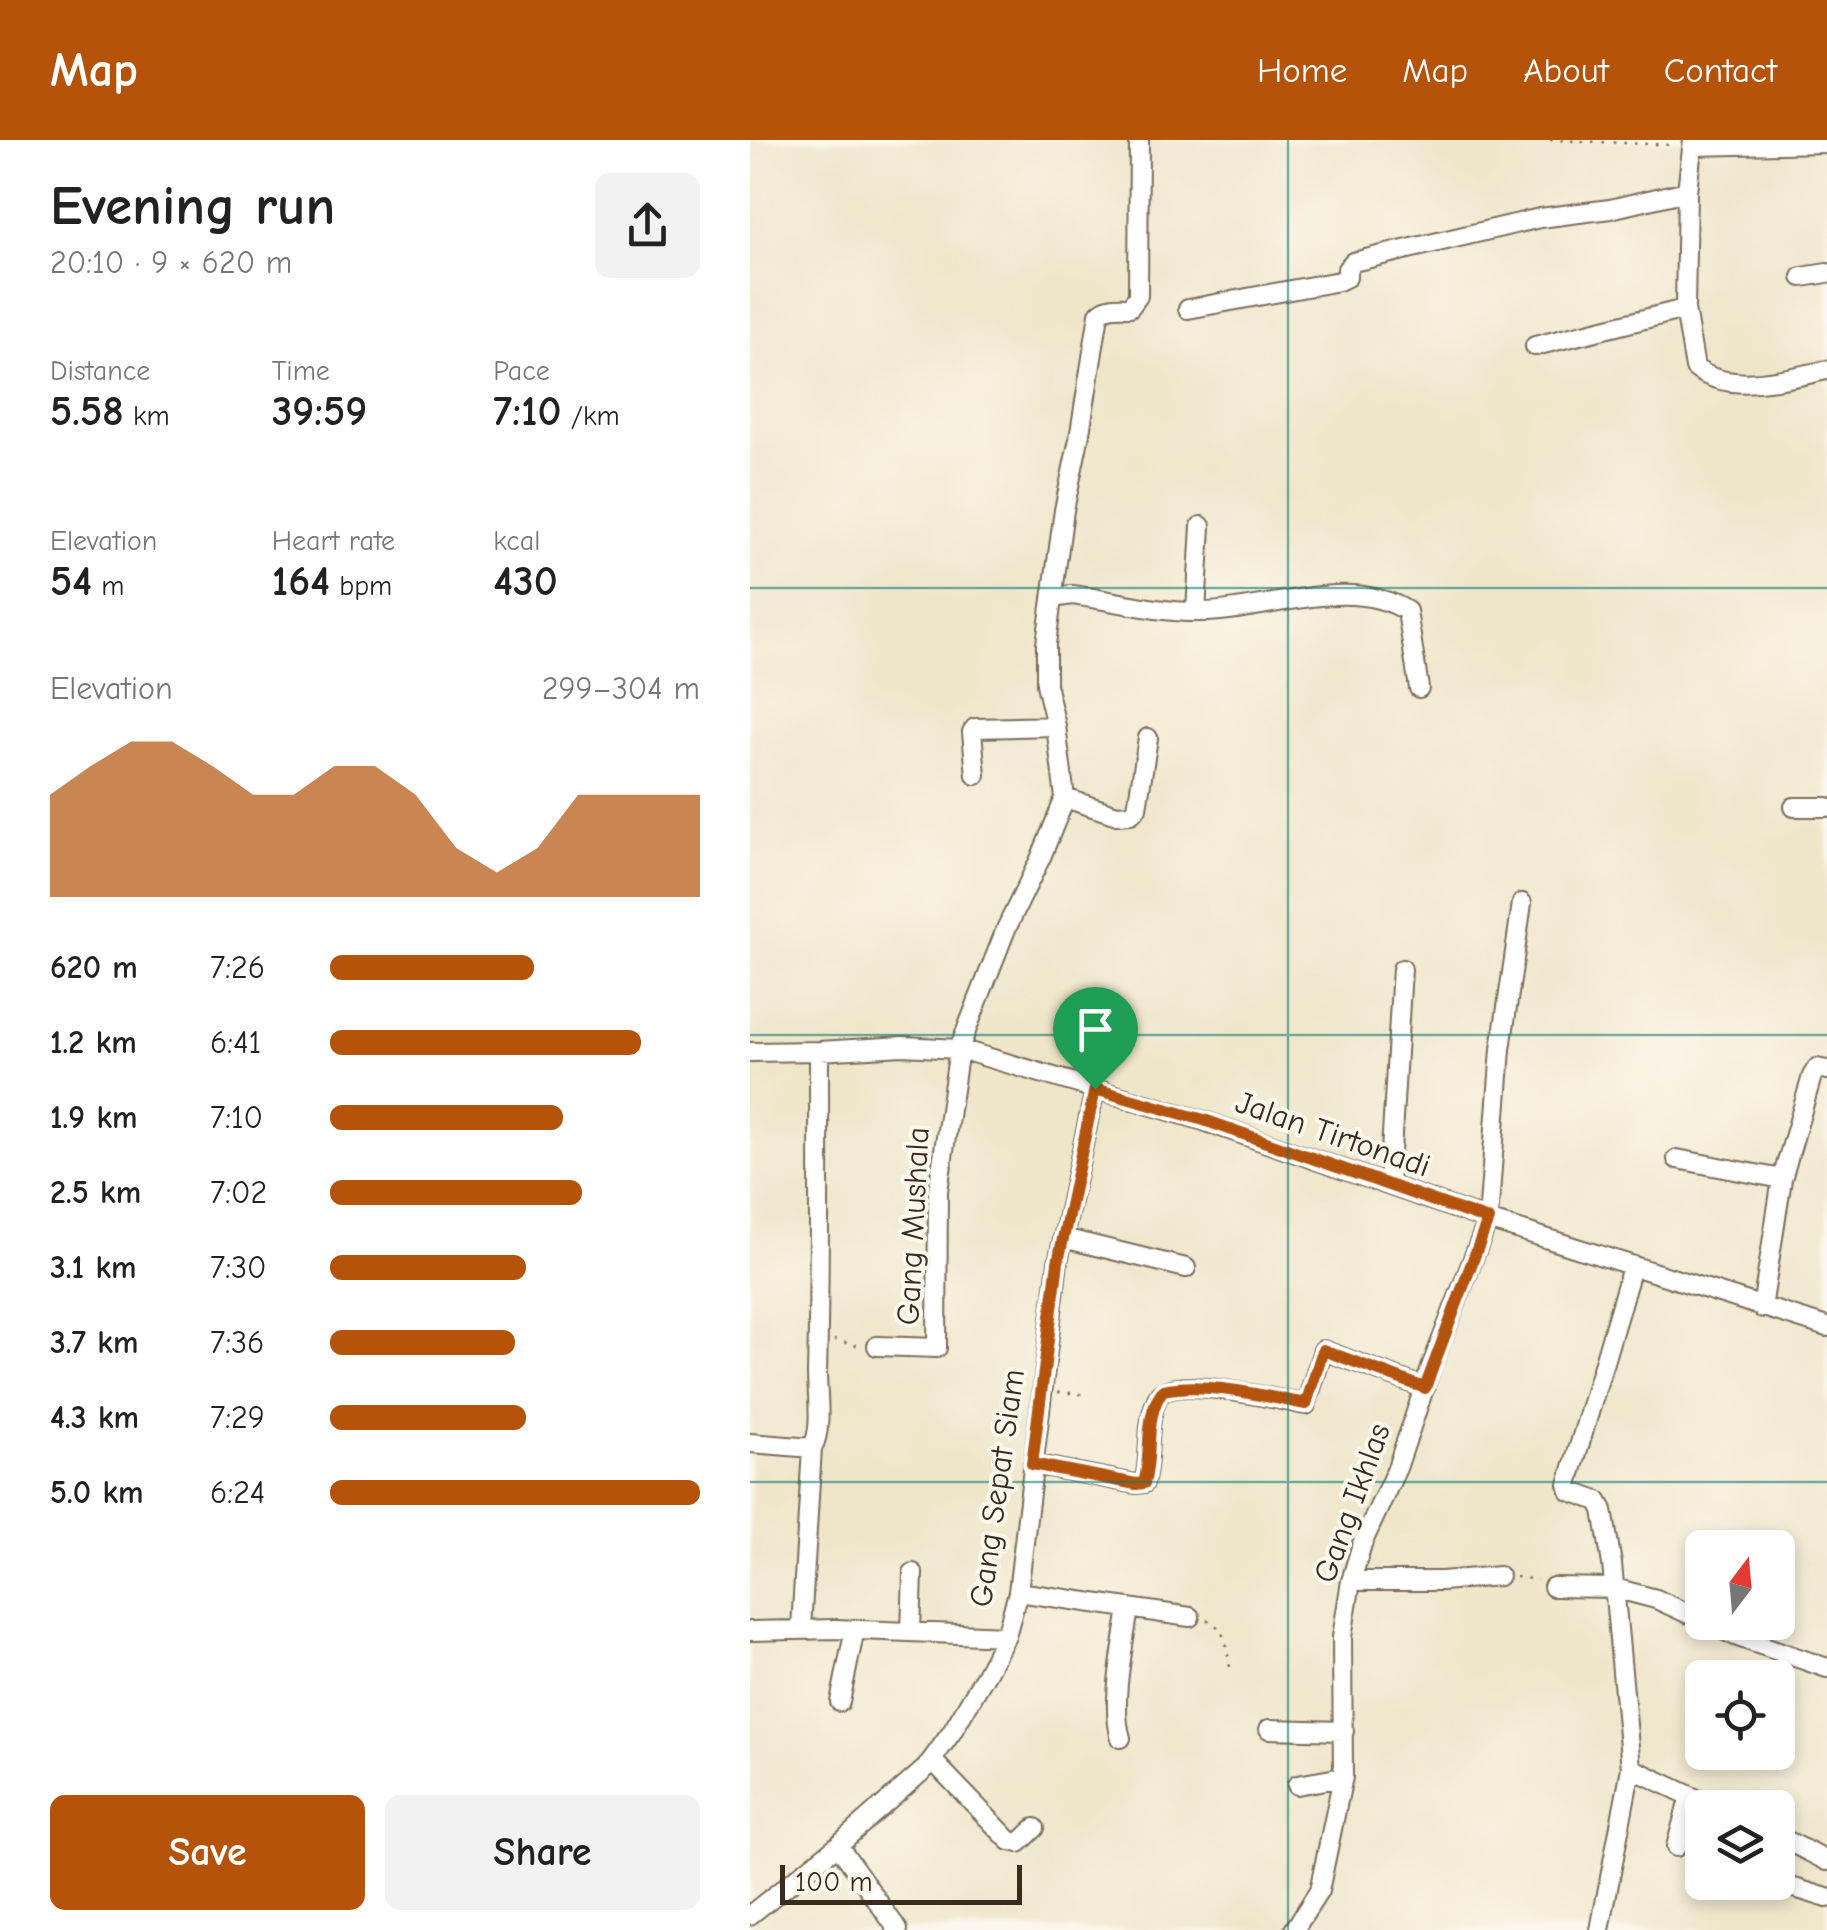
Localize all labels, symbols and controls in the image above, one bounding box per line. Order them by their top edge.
text: Map [50,43,138,98]
text: Home [1257,50,1347,91]
text: Map [1402,50,1468,91]
text: About [1523,50,1609,91]
text: Contact [1664,50,1777,91]
button: share [595,173,700,278]
text: Evening run [50,174,335,238]
text: 20:10 · 9 × 620 m [50,244,292,281]
text: Distance [50,355,150,387]
text: Time [272,355,330,387]
text: Pace [493,355,550,387]
text: 5.58 [50,387,124,436]
text: 39:59 [272,387,367,436]
text: 7:10 [493,387,561,436]
text: km [124,400,170,432]
text: /km [561,400,620,432]
text: Elevation [50,525,157,557]
text: Heart rate [272,525,395,557]
text: kcal [493,525,540,557]
text: 54 [50,557,92,606]
text: 164 [272,557,330,606]
text: 430 [493,557,558,606]
text: m [92,570,125,602]
text: bpm [330,570,392,602]
text: Elevation [50,670,173,707]
text: 299–304 m [542,670,700,707]
text: 620 m [50,949,138,986]
text: 7:26 [210,949,265,986]
pin [1053,987,1138,1090]
icon: arrive [1068,1002,1123,1057]
text: 1.2 km [50,1024,137,1061]
text: 6:41 [210,1024,261,1061]
street label: Jalan Tirtonadi [1231,1083,1435,1185]
text: 1.9 km [50,1099,138,1136]
text: 7:10 [210,1099,263,1136]
street label: Gang Mushala [889,1126,937,1326]
text: 2.5 km [50,1174,141,1211]
text: 7:02 [210,1174,267,1211]
text: 3.1 km [50,1249,137,1286]
text: 7:30 [210,1249,267,1286]
text: 3.7 km [50,1324,138,1361]
text: 7:36 [210,1324,264,1361]
street label: Gang Sepat Siam [962,1367,1032,1609]
text: 4.3 km [50,1399,139,1436]
text: 7:29 [210,1399,265,1436]
street label: Gang Ikhlas [1306,1418,1398,1588]
text: 5.0 km [50,1474,144,1511]
text: 6:24 [210,1474,265,1511]
north arrow [1685,1530,1795,1640]
map controls [1685,1530,1795,1900]
button: locate [1685,1660,1795,1770]
button: layers [1685,1790,1795,1900]
button: Save [50,1795,365,1910]
button: Share [385,1795,700,1910]
scale bar [780,1860,1022,1904]
text: 100 m [795,1866,873,1898]

